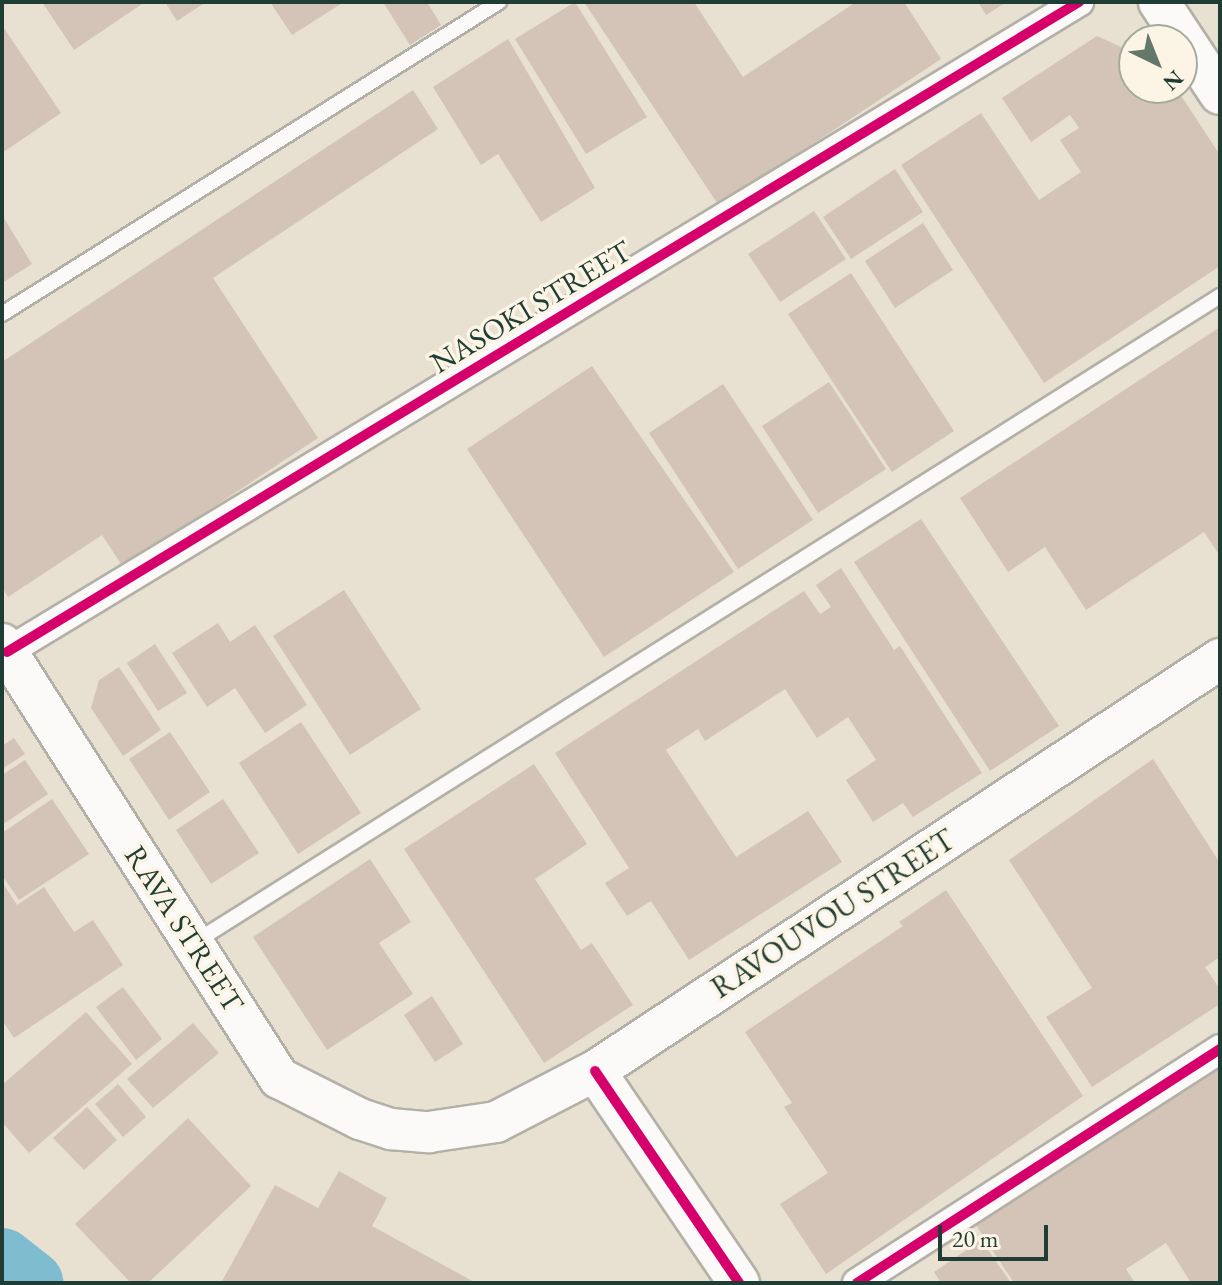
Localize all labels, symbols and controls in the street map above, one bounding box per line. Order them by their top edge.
north arrow [1118,24,1198,104]
text: N [1157,64,1190,97]
street label: NASOKI STREET [424,233,638,381]
street label: RAVOUVOU STREET [705,822,961,1006]
street label: RAVA STREET [117,839,251,1019]
scale bar [942,1209,1052,1259]
text: 20 m [952,1223,999,1254]

